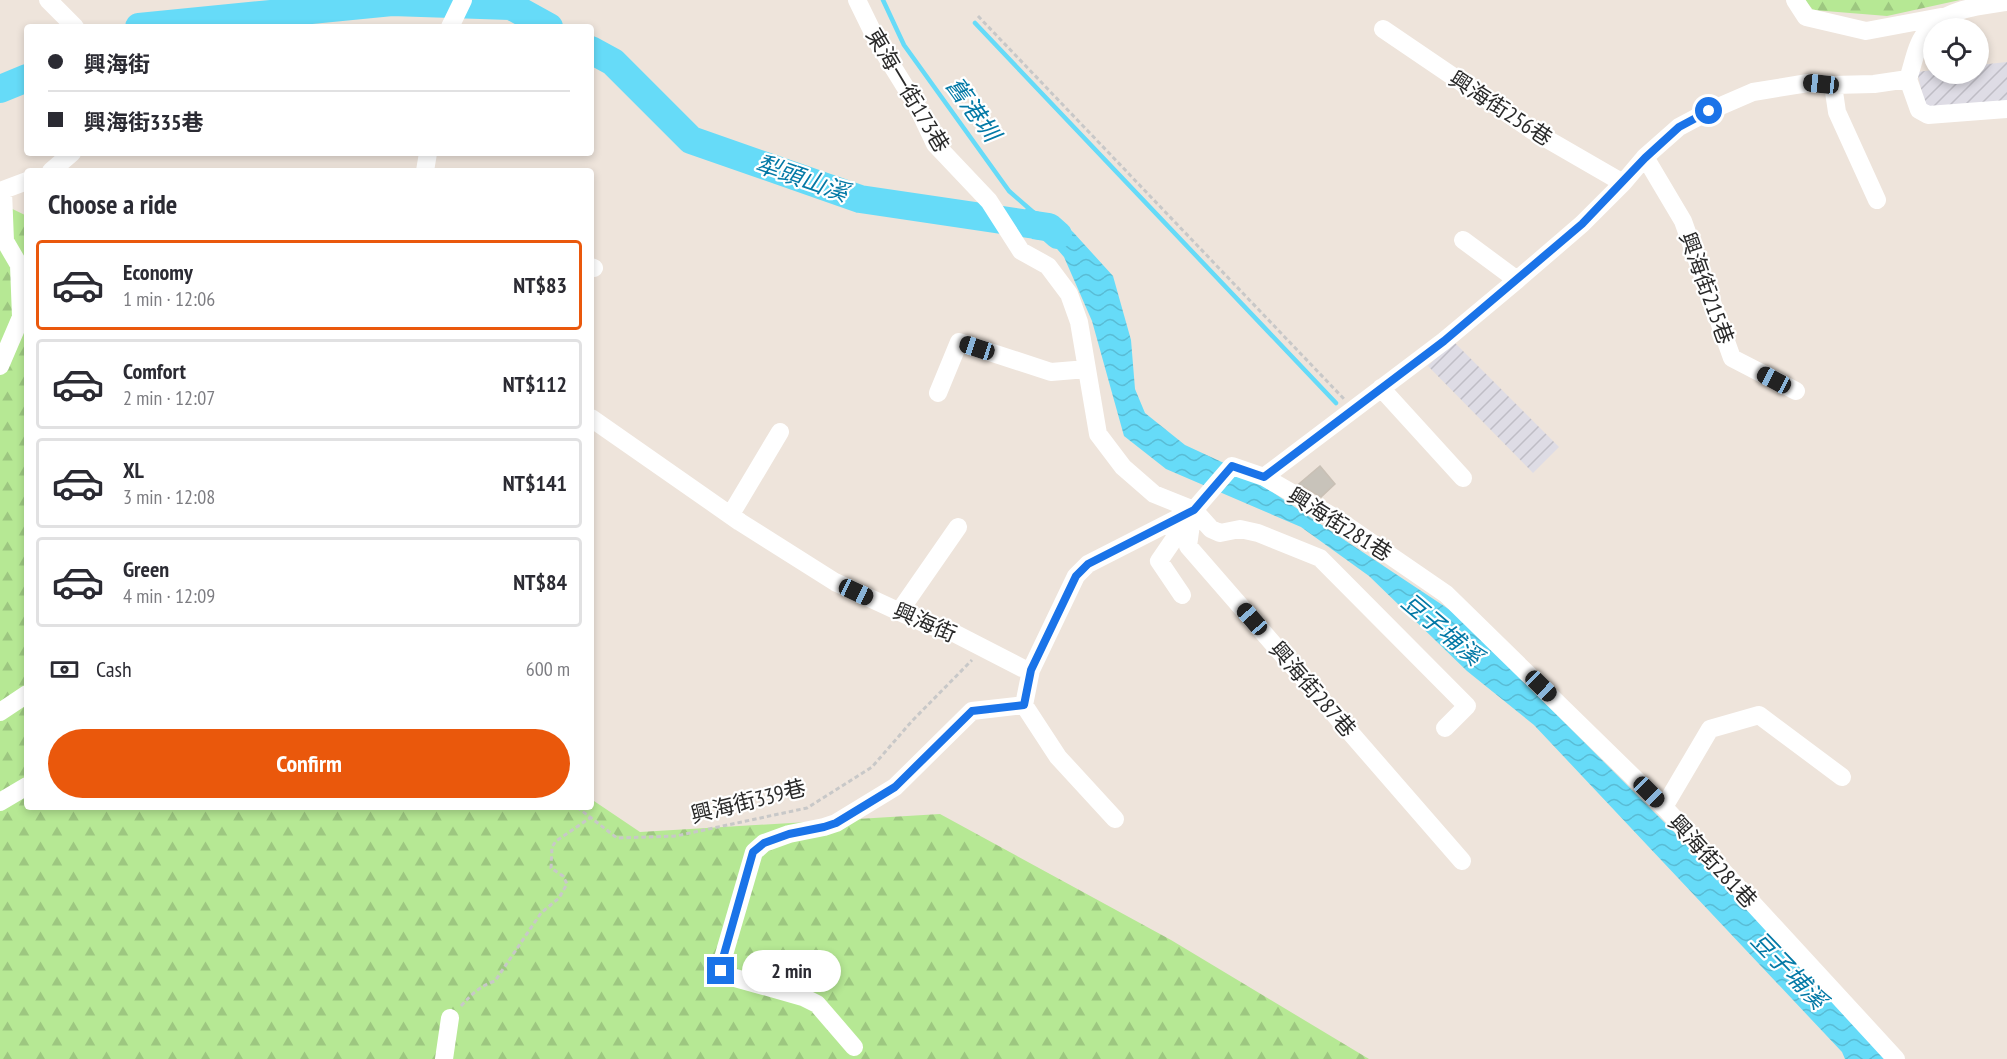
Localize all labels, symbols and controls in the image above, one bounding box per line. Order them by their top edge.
map controls [1923,18,1989,84]
button: locate [1923,18,1989,84]
street label: 東海一街173巷 [860,23,956,157]
text: 興海街 [84,50,150,78]
street label: 興海街256巷 [1444,64,1558,152]
water label: 舊港圳 [939,71,1008,150]
car [1802,73,1840,95]
route start [1695,97,1722,124]
text: 興海街335巷 [84,108,204,136]
water label: 犁頭山溪 [752,148,855,209]
text: Choose a ride [48,187,177,221]
street label: 興海街215巷 [1674,228,1740,348]
icon: car [51,258,105,312]
text: Economy [123,258,193,286]
text: NT$83 [513,271,567,299]
text: 1 min · 12:06 [123,286,215,312]
car [957,334,997,362]
icon: car [51,357,105,411]
text: Comfort [123,357,186,385]
car [1754,364,1794,396]
text: NT$112 [503,370,567,398]
text: 2 min · 12:07 [123,385,215,411]
icon: car [51,456,105,510]
text: XL [123,456,144,484]
text: NT$141 [503,469,567,497]
street label: 興海街281巷 [1283,481,1397,567]
text: 3 min · 12:08 [123,484,215,510]
icon: car [51,555,105,609]
text: Green [123,555,169,583]
text: NT$84 [513,568,567,596]
car [836,576,876,608]
text: 4 min · 12:09 [123,583,215,609]
water label: 豆子埔溪 [1395,586,1491,674]
street label: 興海街 [889,596,961,648]
car [1233,600,1271,638]
street label: 興海街287巷 [1264,635,1362,743]
icon: cash [48,653,81,686]
text: Cash [96,655,132,683]
text: 600 m [526,656,570,682]
car [1522,667,1560,705]
button: Confirm [48,729,570,798]
street label: 興海街339巷 [688,773,808,829]
car [1630,773,1668,811]
street label: 興海街281巷 [1663,808,1763,914]
water label: 豆子埔溪 [1745,925,1836,1017]
callout: 2 min [742,950,841,992]
route end [707,957,734,984]
text: 2 min [771,958,812,984]

